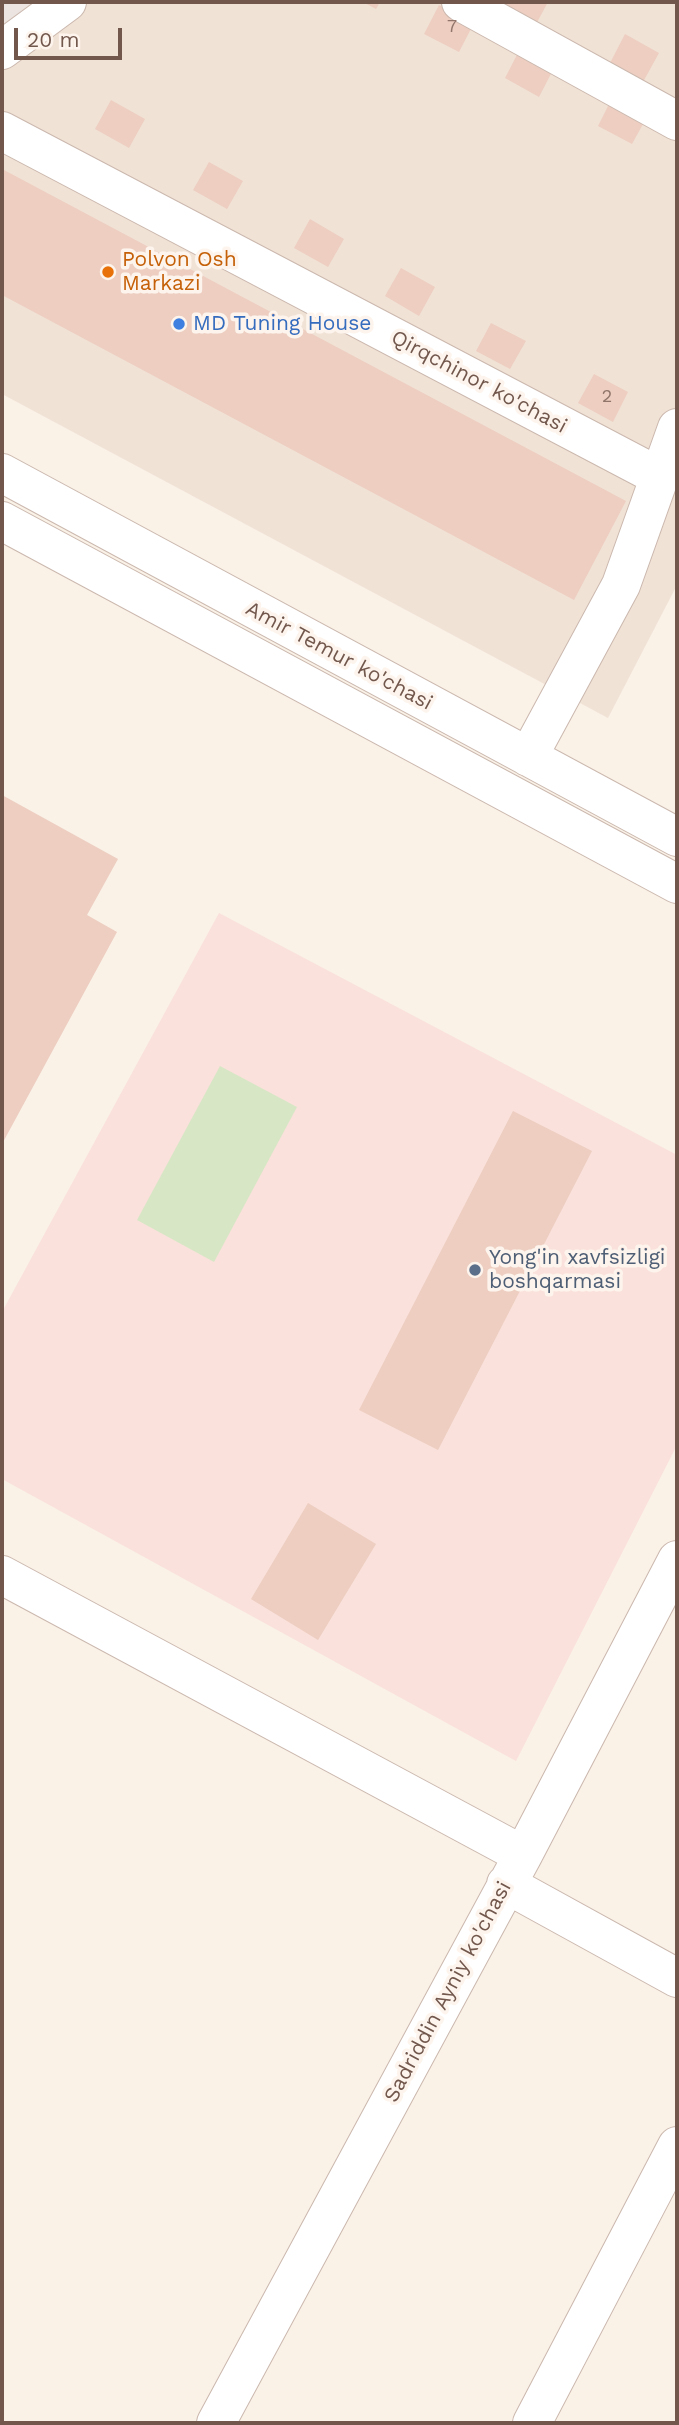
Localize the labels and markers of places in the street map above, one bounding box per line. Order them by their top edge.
place label: Polvon Osh Markazi [122,247,237,297]
marker: Polvon Osh Markazi [100,264,116,280]
place label: MD Tuning House [193,311,371,337]
marker: MD Tuning House [171,316,187,332]
place label: Yong'in xavfsizligi boshqarmasi [489,1245,665,1295]
marker: Yong'in xavfsizligi boshqarmasi [467,1262,483,1278]

